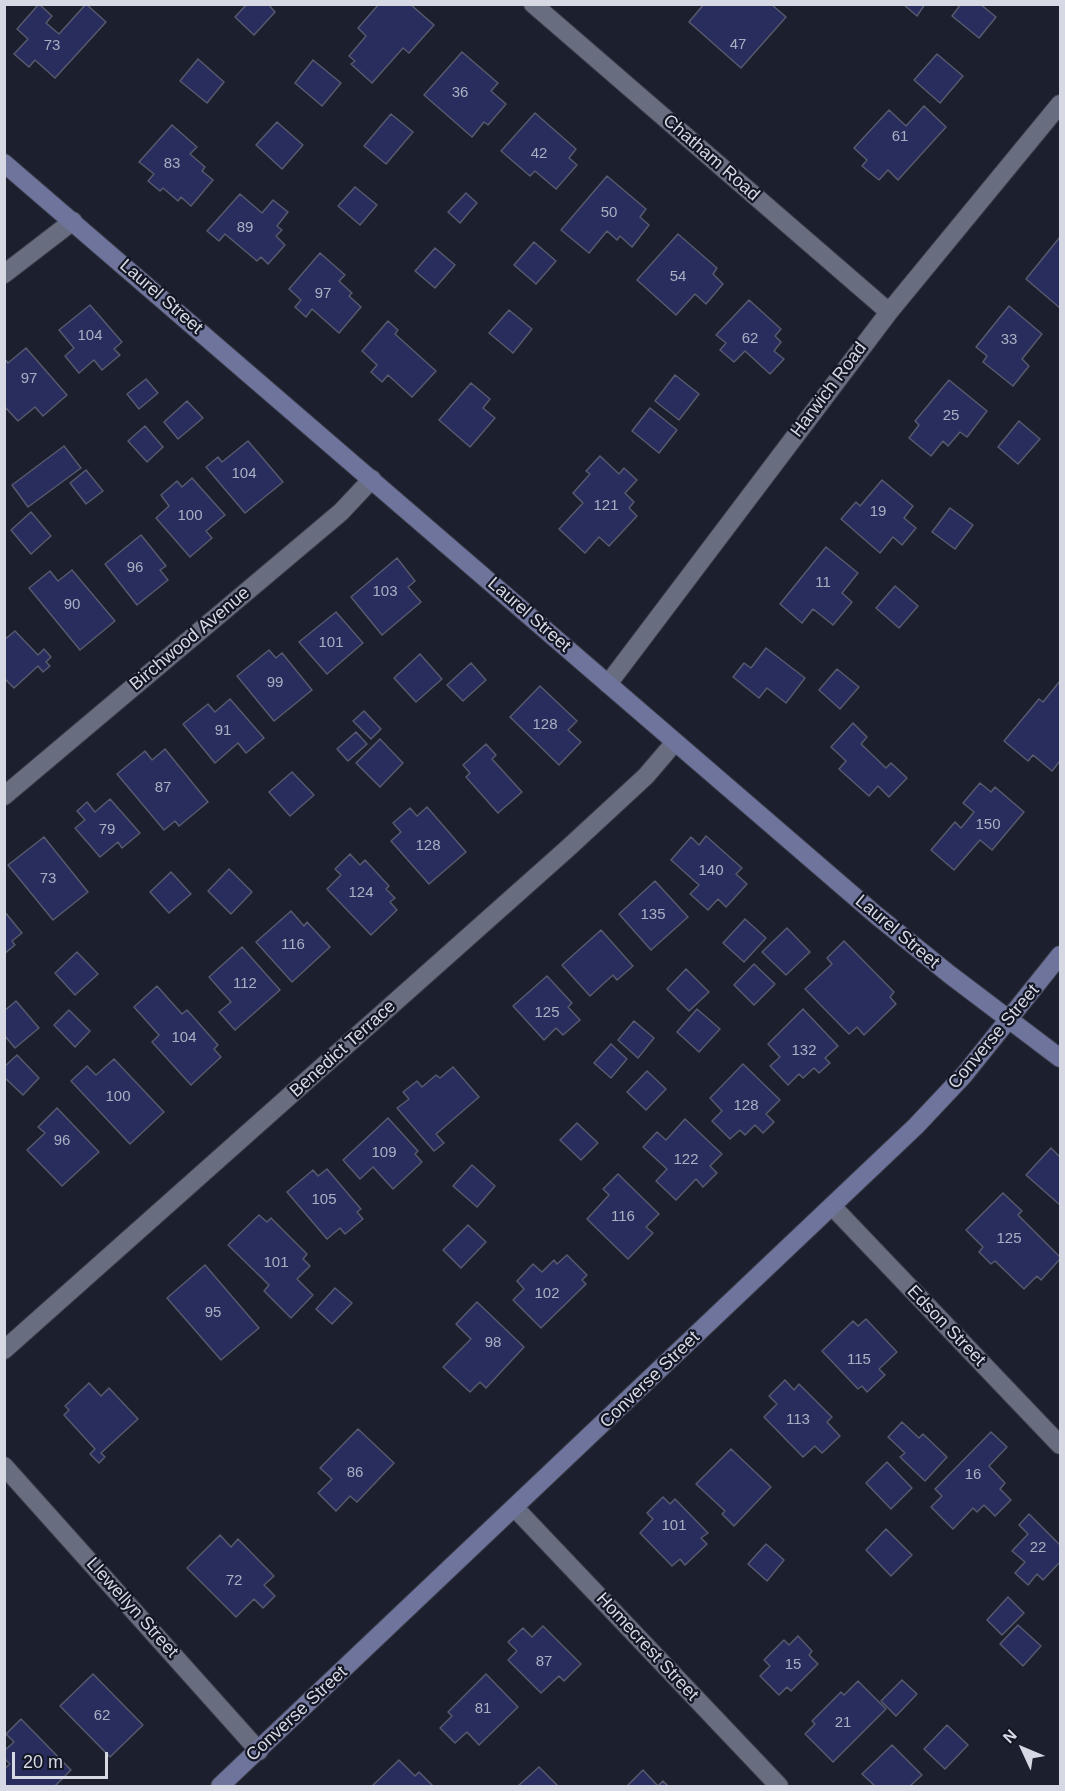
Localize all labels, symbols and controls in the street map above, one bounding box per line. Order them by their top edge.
house number: 47 [730,36,746,54]
house number: 73 [44,37,60,55]
house number: 36 [452,84,468,102]
street label: Chatham Road [658,110,764,206]
house number: 61 [892,128,908,146]
house number: 42 [531,145,547,163]
house number: 83 [164,155,180,173]
house number: 50 [601,204,617,222]
house number: 89 [237,219,253,237]
street label: Laurel Street [115,255,207,339]
house number: 54 [670,268,686,286]
house number: 97 [315,285,331,303]
house number: 104 [77,327,103,345]
house number: 62 [742,330,758,348]
house number: 33 [1001,331,1017,349]
street label: Harwich Road [786,338,872,442]
house number: 97 [21,370,37,388]
house number: 25 [943,407,959,425]
house number: 104 [231,465,257,483]
house number: 121 [593,497,619,515]
house number: 19 [870,503,886,521]
house number: 100 [177,507,203,525]
house number: 96 [127,559,143,577]
street label: Laurel Street [483,573,575,657]
house number: 11 [815,574,831,592]
street label: Birchwood Avenue [126,583,254,695]
house number: 103 [372,583,398,601]
house number: 90 [64,596,80,614]
house number: 101 [318,634,344,652]
house number: 99 [267,674,283,692]
house number: 128 [532,716,558,734]
house number: 91 [215,722,231,740]
house number: 87 [155,779,171,797]
house number: 150 [975,816,1001,834]
house number: 79 [99,821,115,839]
house number: 128 [415,837,441,855]
house number: 140 [698,862,724,880]
house number: 73 [40,870,56,888]
house number: 124 [348,884,374,902]
street label: Laurel Street [851,891,943,973]
house number: 135 [640,906,666,924]
house number: 116 [281,936,305,954]
house number: 112 [233,975,257,993]
street label: Converse Street [944,980,1044,1094]
street label: Benedict Terrace [286,996,400,1102]
house number: 125 [534,1004,560,1022]
house number: 104 [171,1029,197,1047]
house number: 132 [791,1042,817,1060]
house number: 100 [105,1088,131,1106]
house number: 128 [733,1097,759,1115]
house number: 96 [54,1132,70,1150]
house number: 109 [371,1144,397,1162]
house number: 122 [673,1151,699,1169]
house number: 105 [311,1191,337,1209]
house number: 116 [611,1208,635,1226]
house number: 125 [996,1230,1022,1248]
house number: 101 [263,1254,289,1272]
street label: Edson Street [902,1281,990,1371]
house number: 102 [534,1285,560,1303]
house number: 95 [205,1304,221,1322]
street label: Converse Street [596,1327,704,1433]
house number: 98 [485,1334,501,1352]
house number: 115 [847,1351,871,1369]
house number: 113 [786,1411,810,1429]
house number: 86 [347,1464,363,1482]
house number: 16 [965,1466,981,1484]
house number: 101 [661,1517,687,1535]
house number: 22 [1030,1539,1046,1557]
street label: Llewellyn Street [81,1554,183,1662]
house number: 72 [226,1572,242,1590]
street label: Homecrest Street [591,1588,703,1706]
house number: 87 [536,1653,552,1671]
house number: 15 [785,1656,801,1674]
street label: Converse Street [242,1662,352,1766]
house number: 81 [475,1700,491,1718]
house number: 62 [94,1707,110,1725]
house number: 21 [835,1714,851,1732]
north arrow [993,1719,1053,1779]
text: N [1000,1726,1020,1746]
scale bar [15,1740,111,1778]
text: 20 m [23,1752,63,1772]

